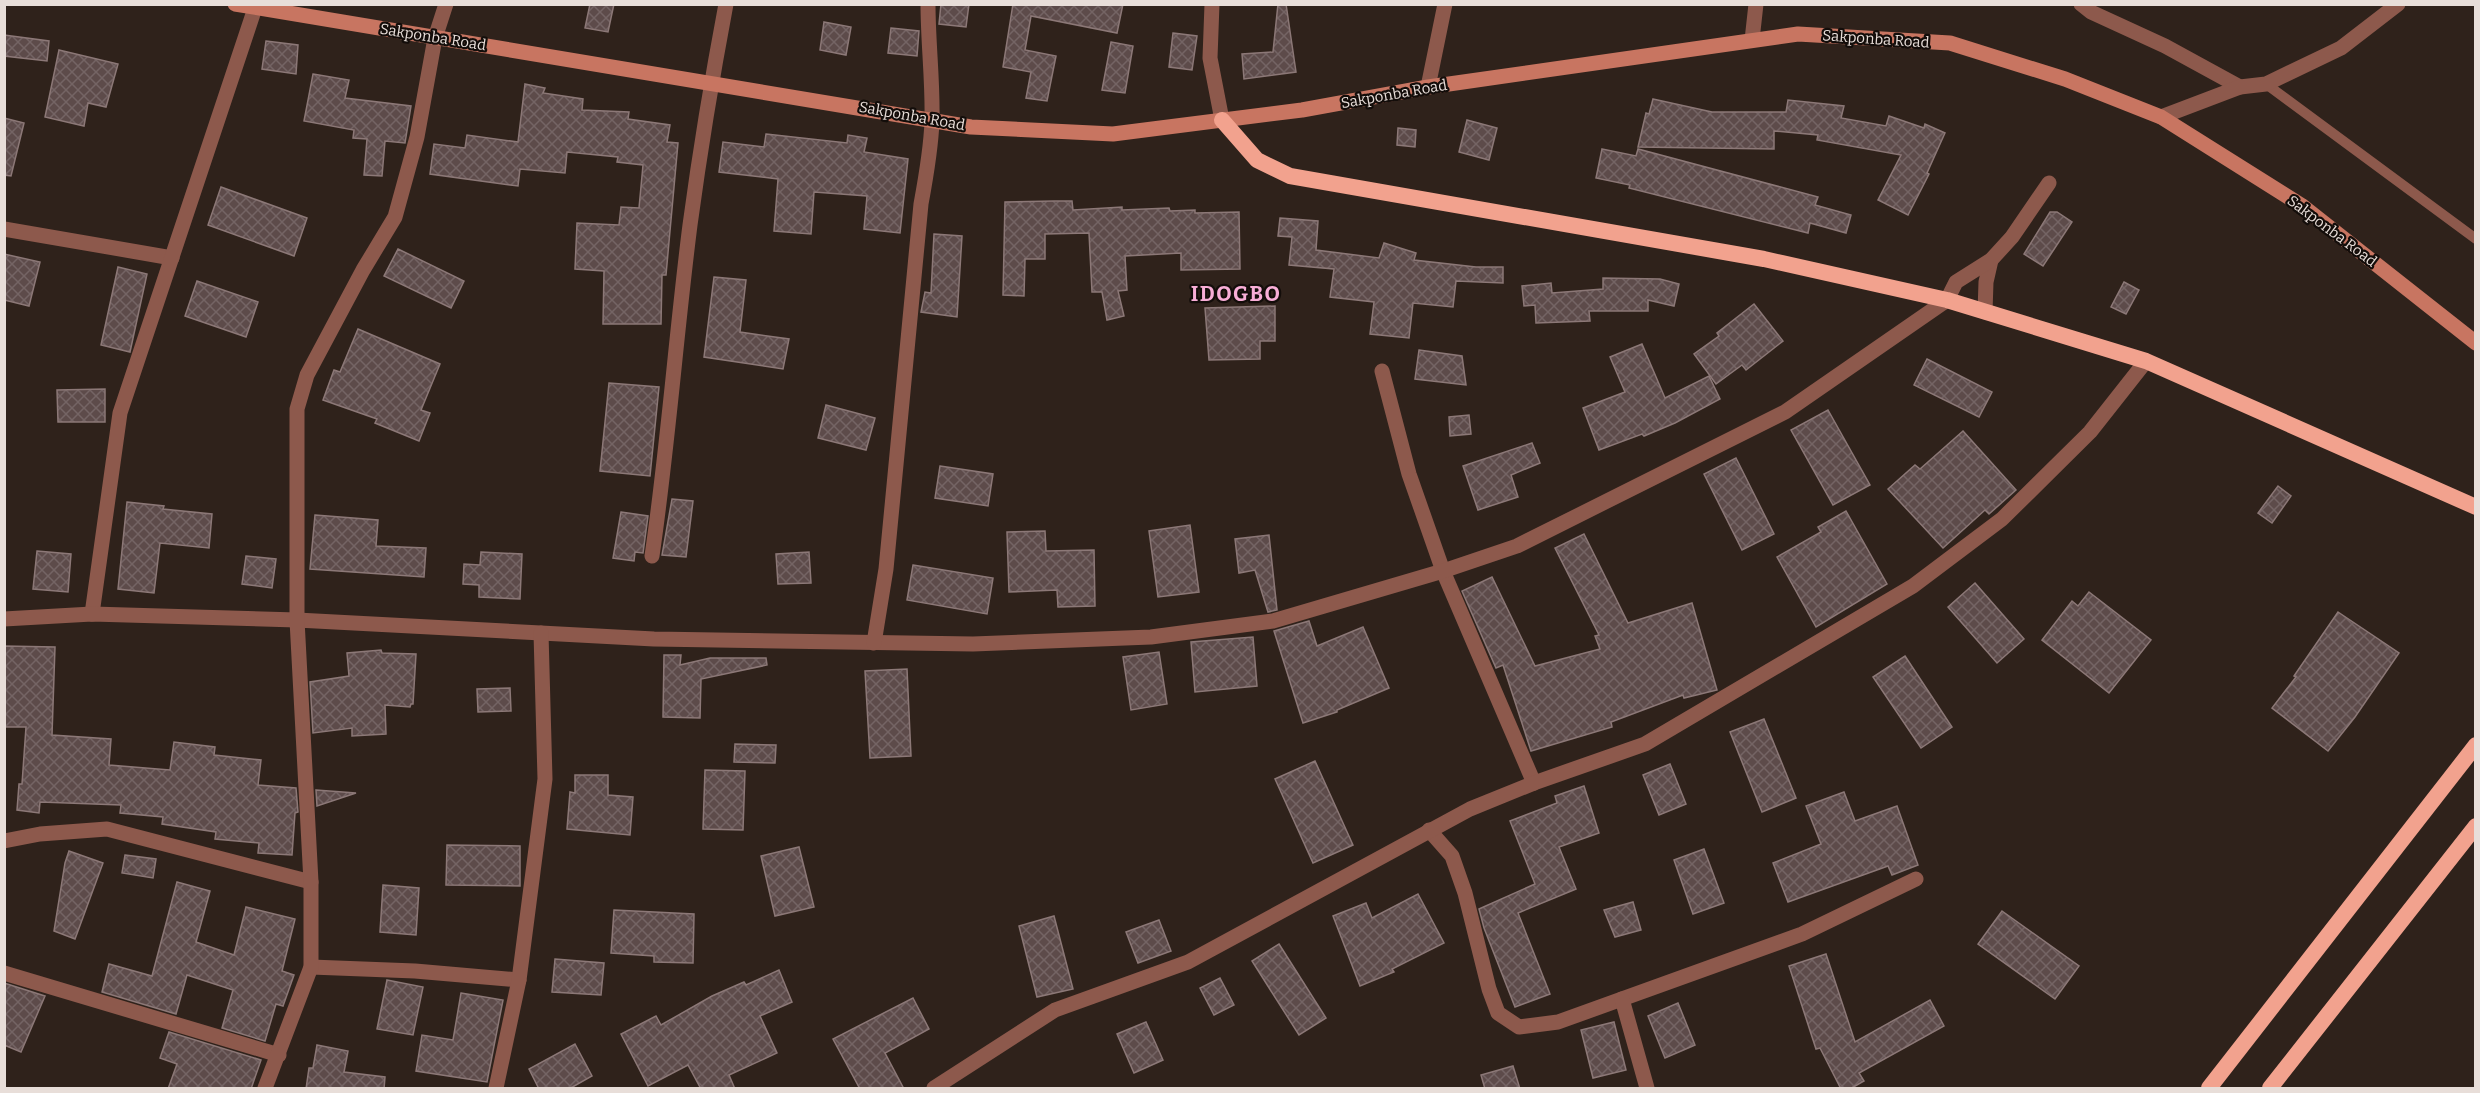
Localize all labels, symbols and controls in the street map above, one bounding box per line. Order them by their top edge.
street label: Sakponba Road [379,20,488,54]
street label: Sakponba Road [1822,26,1930,52]
street label: Sakponba Road [1340,76,1449,112]
street label: Sakponba Road [858,98,967,134]
street label: Sakponba Road [2284,192,2380,271]
district label: IDOGBO [1191,281,1281,307]

